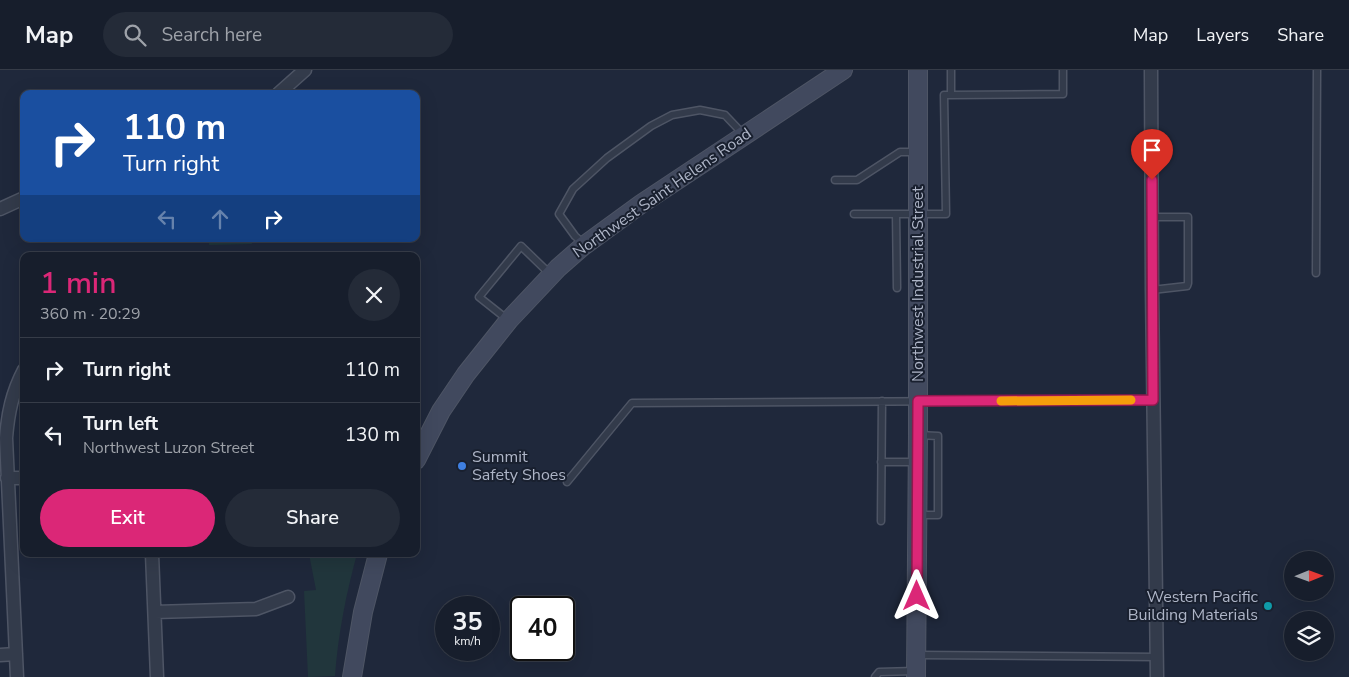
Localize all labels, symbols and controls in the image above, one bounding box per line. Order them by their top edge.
search box [103,12,453,57]
text: Map [25,19,73,51]
icon: search [121,21,149,49]
text: Search here [161,22,262,48]
text: Map [1133,23,1168,47]
text: Layers [1196,23,1249,47]
text: Share [1277,23,1324,47]
text: 110 m [123,104,226,151]
icon: right [40,110,105,175]
street label: Northwest Saint Helens Road [568,123,756,263]
pin [1131,129,1173,180]
icon: arrive [1138,136,1166,164]
text: Turn right [123,149,219,179]
street label: Northwest Industrial Street [907,186,929,382]
icon: left [153,205,181,233]
icon: ahead [206,205,234,233]
icon: right [259,205,287,233]
text: 1 min [40,263,116,304]
button: close [348,269,400,321]
text: 360 m · 20:29 [40,303,141,325]
icon: right [40,356,68,384]
text: Turn right [83,357,170,383]
text: 110 m [345,357,400,383]
text: Turn left [83,411,158,437]
icon: left [40,421,68,449]
text: 130 m [345,422,400,448]
text: Northwest Luzon Street [83,437,254,459]
place label: Summit Safety Shoes [472,446,566,486]
marker: Summit Safety Shoes [456,460,468,472]
button: Exit [40,489,215,547]
button: Share [225,489,400,547]
north arrow [1284,551,1334,601]
map controls [1284,551,1334,661]
position arrow [890,569,942,621]
place label: Western Pacific Building Materials [1128,586,1259,626]
speed limit sign: 40 [510,596,575,661]
marker: Western Pacific Building Materials [1262,600,1274,612]
text: 35 [452,605,483,639]
button: layers [1284,611,1334,661]
text: km/h [454,633,481,649]

